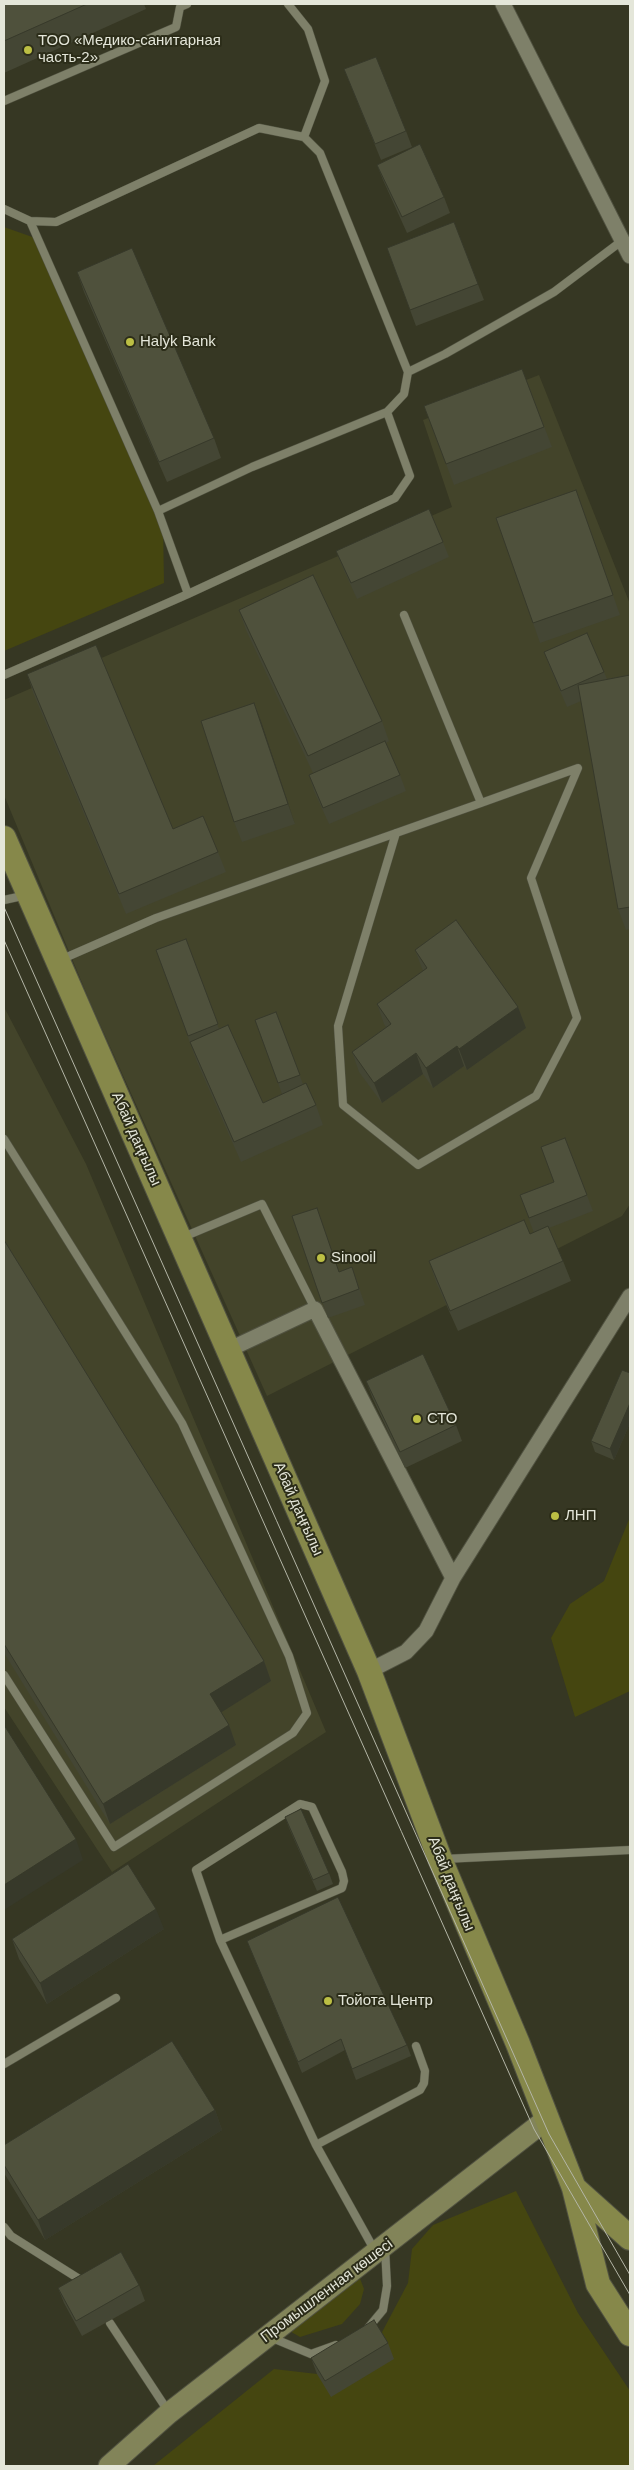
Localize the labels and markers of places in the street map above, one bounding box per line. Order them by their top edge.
place label: ТОО «Медико-санитарная часть-2» [38,32,221,67]
marker: ТОО «Медико-санитарная часть-2» [22,44,34,56]
place label: Halyk Bank [140,333,216,351]
marker: Halyk Bank [124,336,136,348]
place label: Sinooil [331,1249,376,1267]
marker: Sinooil [315,1252,327,1264]
place label: СТО [427,1410,457,1428]
marker: СТО [411,1413,423,1425]
place label: ЛНП [565,1507,596,1525]
marker: ЛНП [549,1510,561,1522]
place label: Тойота Центр [338,1992,433,2010]
marker: Тойота Центр [322,1995,334,2007]

